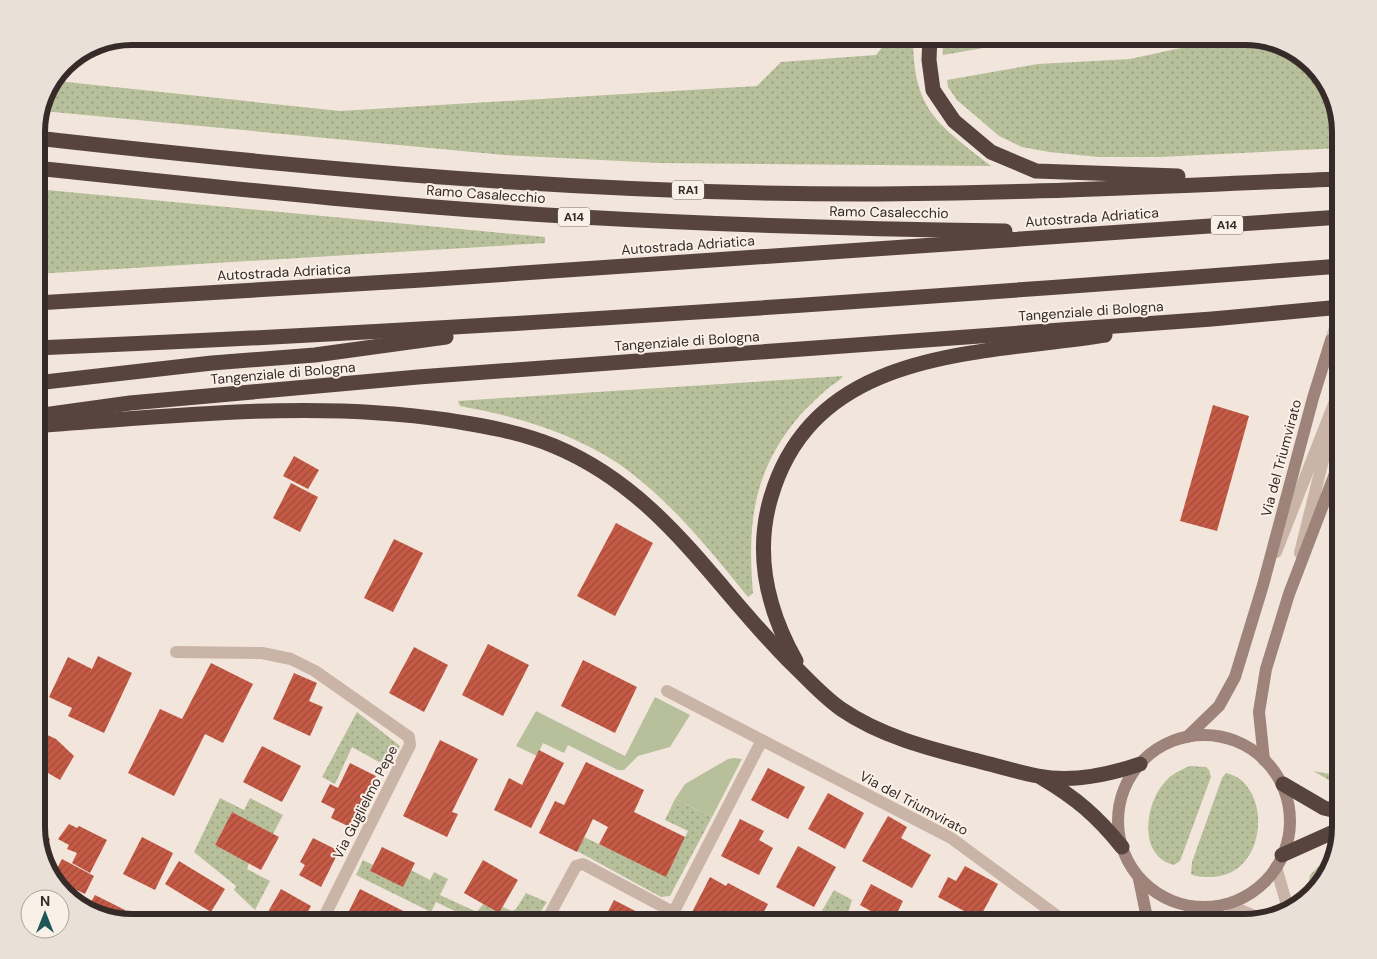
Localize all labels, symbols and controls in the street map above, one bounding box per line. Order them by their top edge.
road number: RA1 [672,180,704,200]
street label: Ramo Casalecchio [426,181,546,207]
street label: Ramo Casalecchio [829,202,949,222]
street label: Autostrada Adriatica [1025,203,1159,231]
road number: A14 [558,208,590,226]
road number: A14 [1211,216,1243,234]
street label: Autostrada Adriatica [621,231,755,259]
street label: Autostrada Adriatica [217,260,351,284]
street label: Tangenziale di Bologna [1018,297,1164,325]
street label: Tangenziale di Bologna [614,327,760,355]
street label: Tangenziale di Bologna [210,358,356,388]
street label: Via del Triumvirato [1257,397,1305,519]
street label: Via Guglielmo Pepe [329,742,401,862]
street label: Via del Triumvirato [857,767,971,839]
north arrow [20,889,70,939]
text: N [40,892,50,910]

